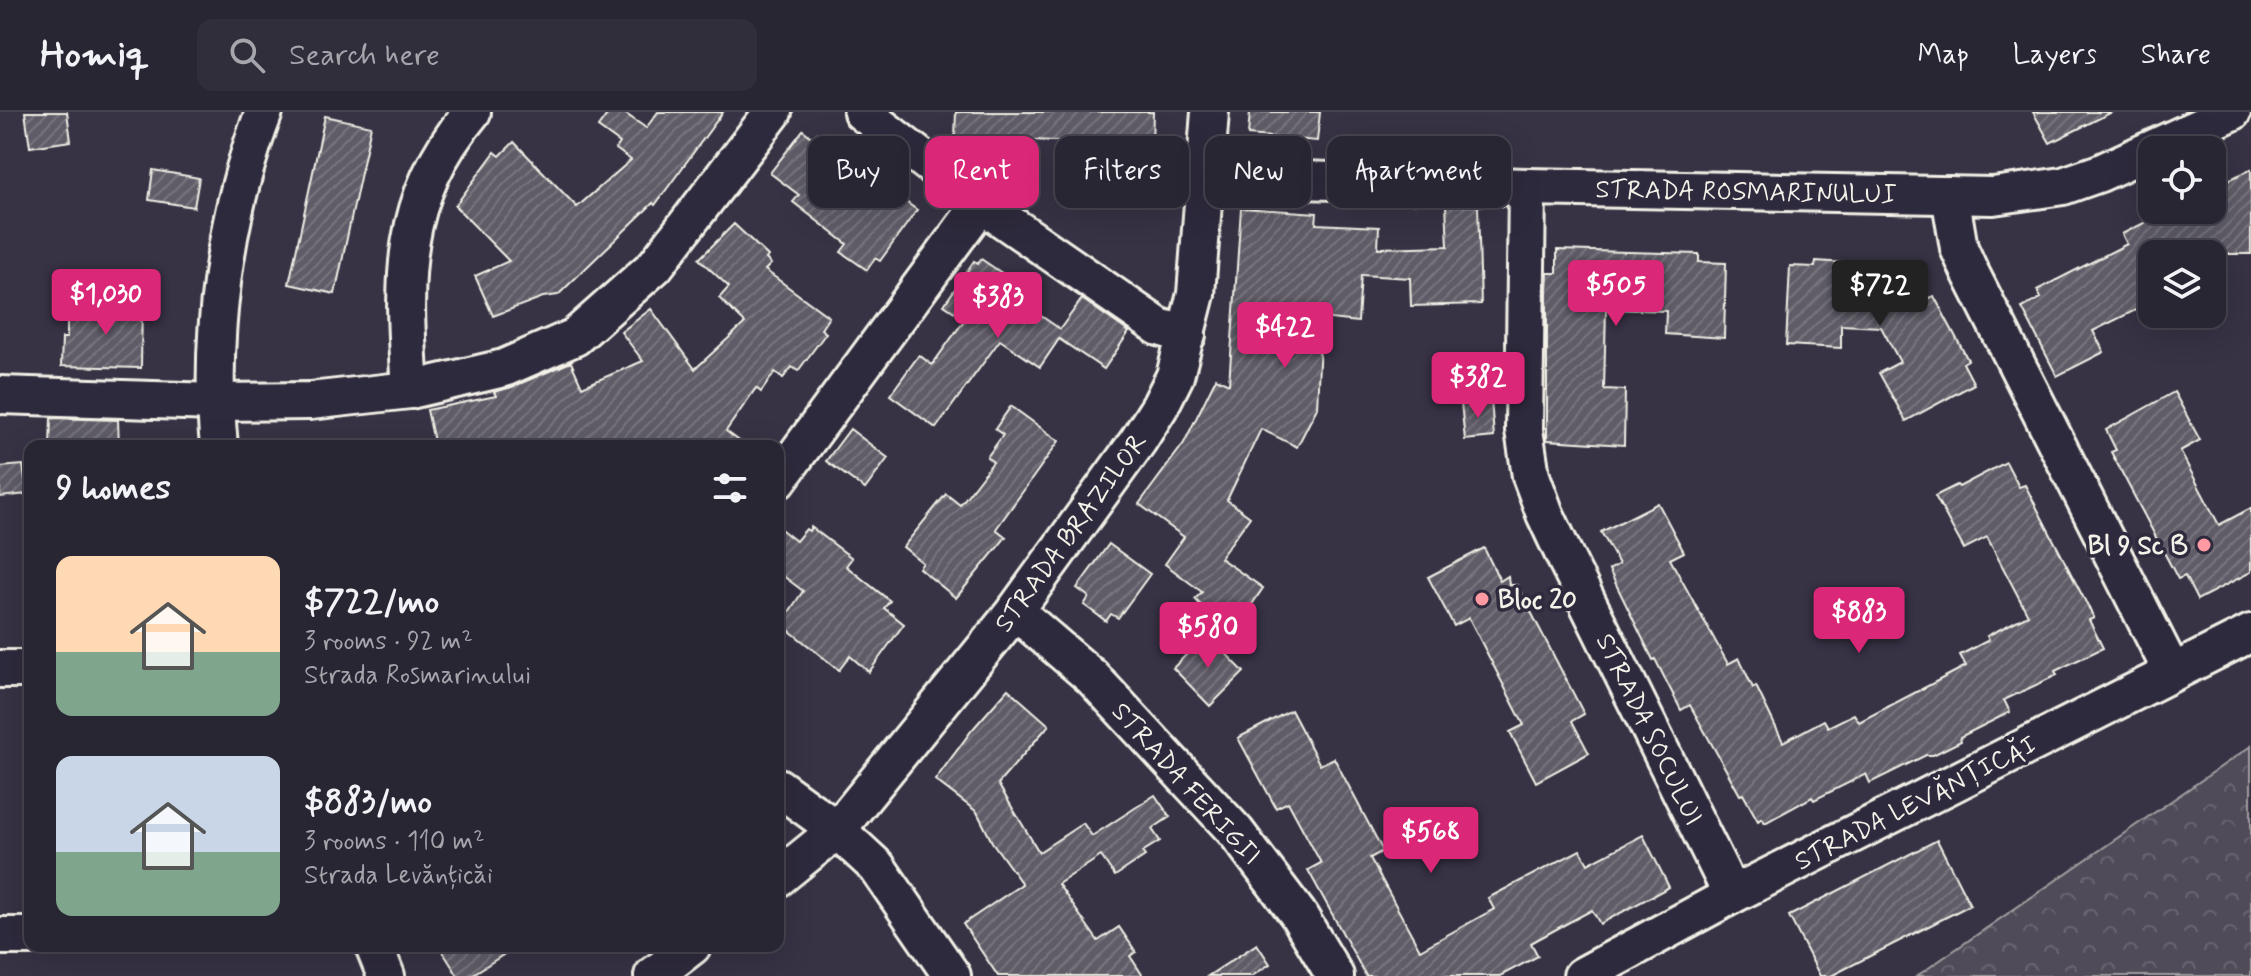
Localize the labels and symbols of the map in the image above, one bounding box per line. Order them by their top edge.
street label: STRADA ROSMARINULUI [1595,173,1897,213]
pin: $505 [1569,260,1663,328]
pin: $722 [1833,260,1927,328]
pin: $1,030 [41,269,171,337]
pin: $383 [951,272,1045,340]
pin: $422 [1238,302,1332,370]
pin: $382 [1431,352,1525,420]
street label: STRADA BRAZILOR [988,427,1156,640]
place label: Bl 9 Sc B [2088,530,2188,564]
marker: Bl 9 Sc B [2195,536,2213,554]
place label: Bloc 20 [1498,584,1577,618]
pin: $883 [1812,587,1906,655]
marker: Bloc 20 [1473,590,1491,608]
pin: $580 [1161,602,1255,670]
street label: STRADA SOCULUI [1587,628,1709,831]
street label: STRADA FERIGII [1103,696,1268,873]
street label: STRADA LEVĂNȚICĂI [1789,728,2042,879]
pin: $568 [1384,807,1478,875]

